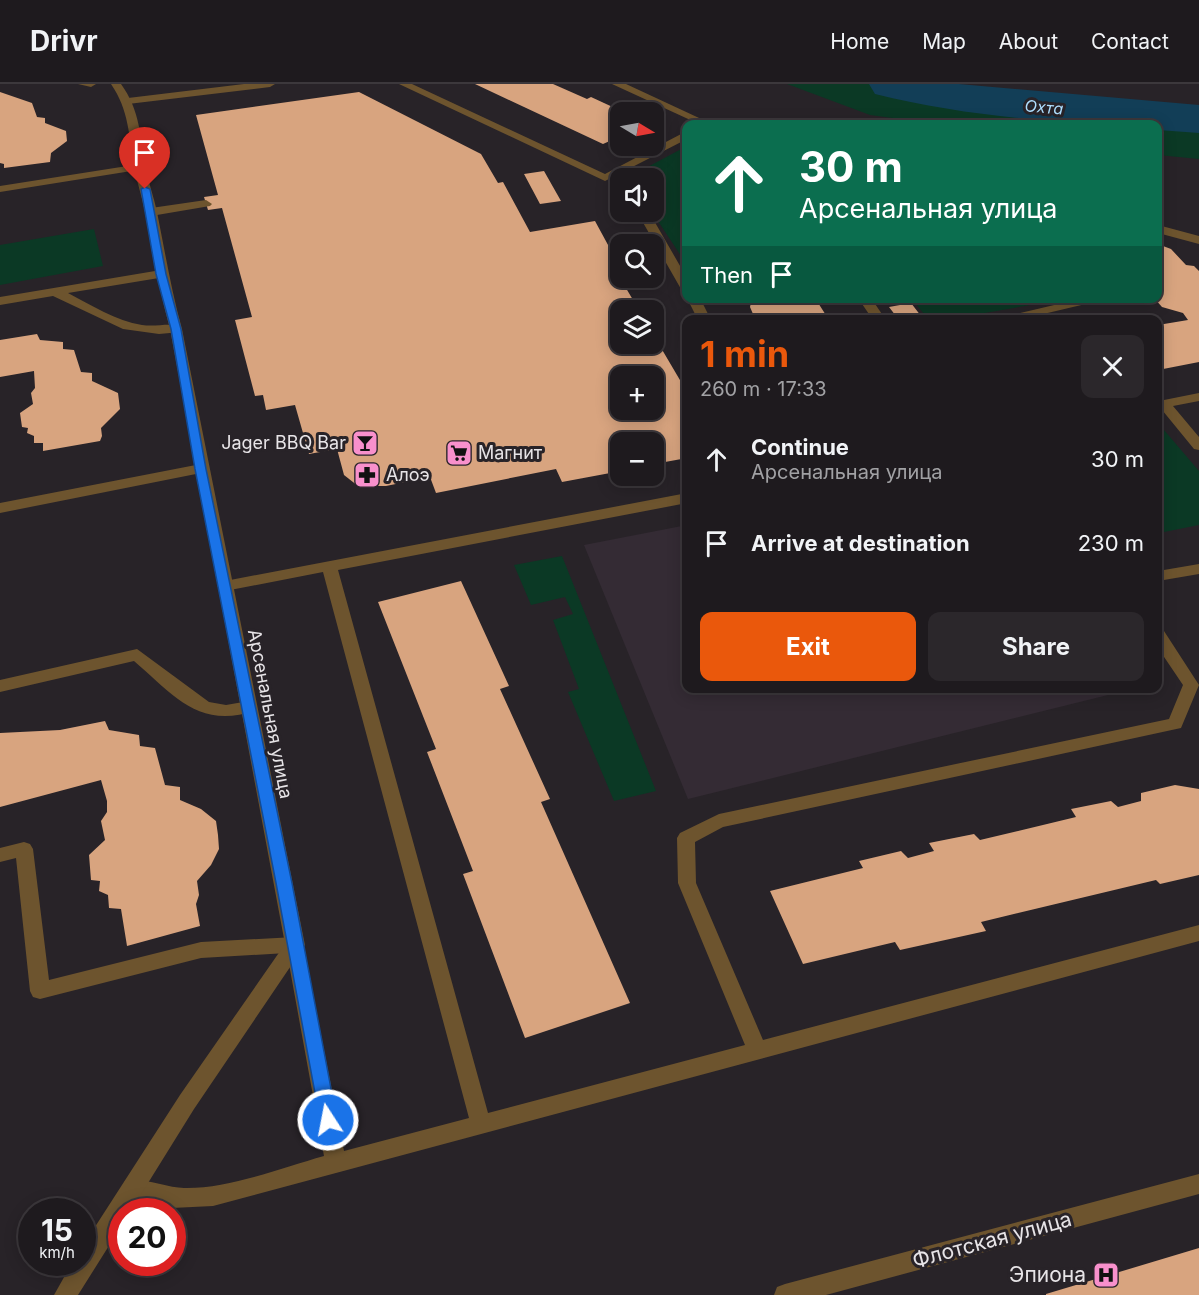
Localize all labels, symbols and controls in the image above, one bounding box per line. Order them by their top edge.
text: Drivr [30,24,98,58]
text: Home [830,29,889,54]
text: Map [922,29,966,54]
text: About [999,29,1058,54]
text: Contact [1091,29,1169,54]
water label: Охта [1024,95,1064,119]
north arrow [610,102,664,156]
map controls [610,102,664,486]
pin [119,127,170,189]
icon: arrive [128,136,161,169]
text: 30 m [799,141,903,192]
icon: ahead [700,144,778,222]
button: sound [610,168,664,222]
text: Арсенальная улица [799,192,1057,225]
button: search [610,234,664,288]
icon: arrive [765,258,798,291]
text: Then [700,262,753,288]
button: layers [610,300,664,354]
text: 1 min [700,332,789,376]
button: close [1081,335,1144,398]
button: + [610,366,664,420]
text: 260 m · 17:33 [700,377,827,401]
bar icon: Jager BBQ Bar [350,428,380,458]
place label: Jager BBQ Bar [221,432,346,453]
button: − [610,432,664,486]
text: Continue [751,434,849,460]
supermarket icon: Магнит [444,438,474,468]
place label: Магнит [478,442,543,463]
icon: ahead [700,443,733,476]
text: 30 m [1091,446,1144,472]
pharmacy icon: Алоэ [352,460,382,490]
text: Арсенальная улица [751,460,942,484]
place label: Алоэ [386,464,430,485]
icon: arrive [700,527,733,560]
text: Arrive at destination [751,530,970,556]
text: 230 m [1078,530,1144,556]
button: Exit [700,612,916,681]
button: Share [928,612,1144,681]
street label: Арсенальная улица [244,627,297,800]
position arrow [296,1088,360,1152]
speed limit sign: 20 [108,1198,186,1276]
street label: Флотская улица [909,1206,1074,1273]
text: 15 [41,1212,73,1248]
text: km/h [39,1243,75,1262]
hospital icon: Эпиона [1091,1260,1121,1290]
place label: Эпиона [1009,1262,1086,1287]

